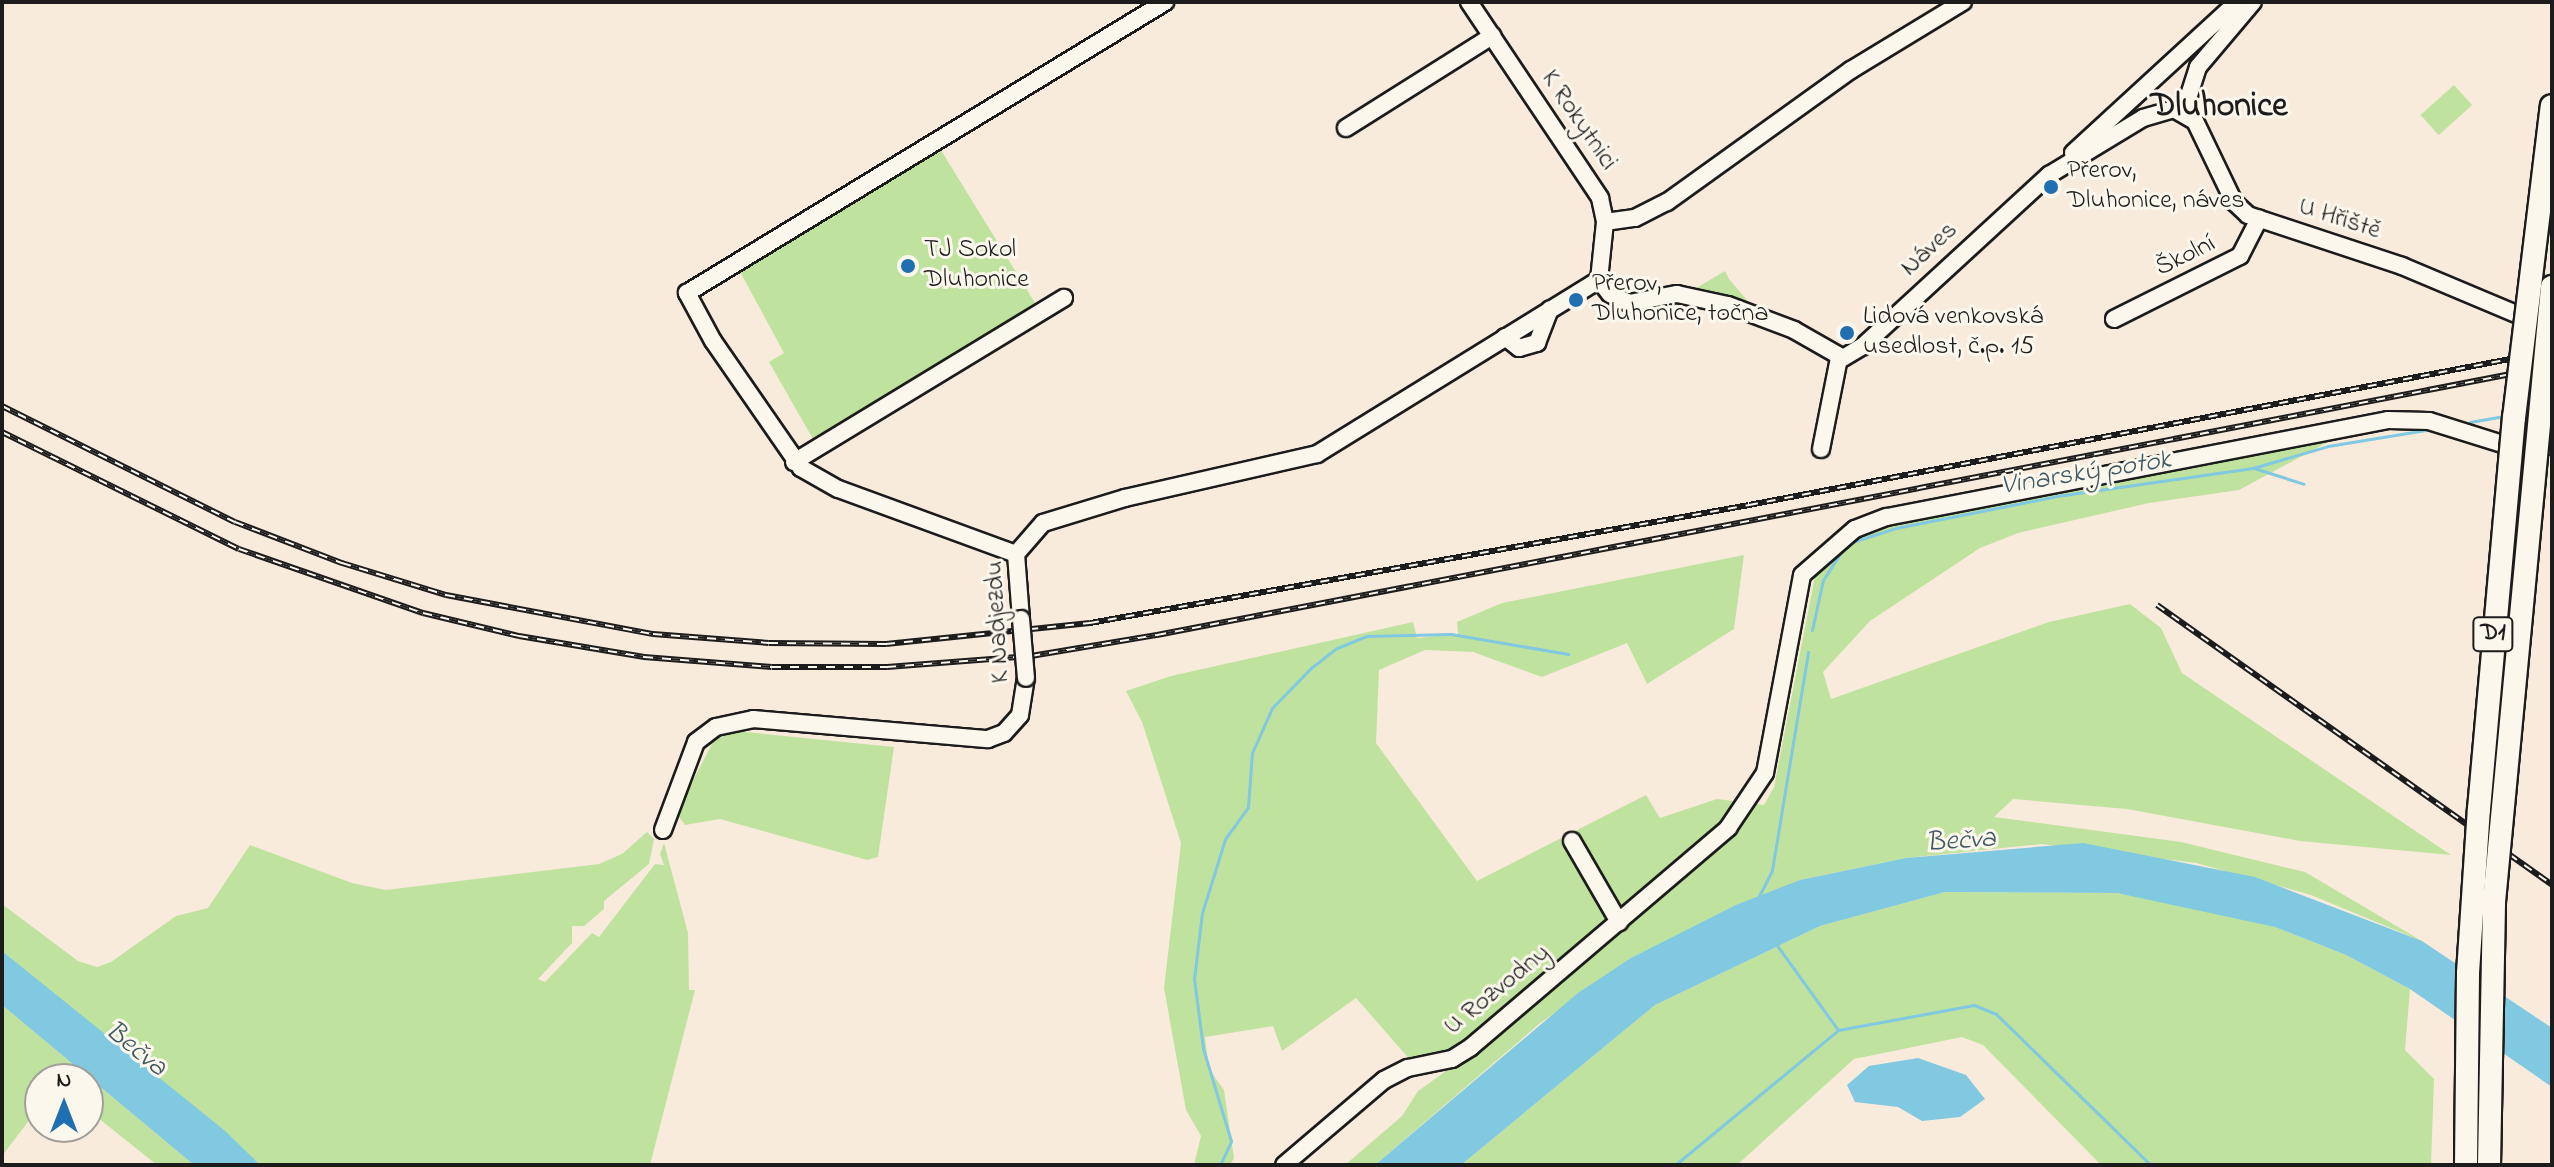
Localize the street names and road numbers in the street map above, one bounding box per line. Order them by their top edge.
street label: K Rokytnici [1533,65,1623,177]
street label: U Hřiště [2294,192,2384,248]
street label: Náves [1895,216,1965,284]
street label: Školní [2151,229,2221,285]
street label: K Nadjezdu [980,560,1018,684]
road number: D1 [2471,614,2515,654]
street label: U Rozvodny [1439,939,1557,1043]

